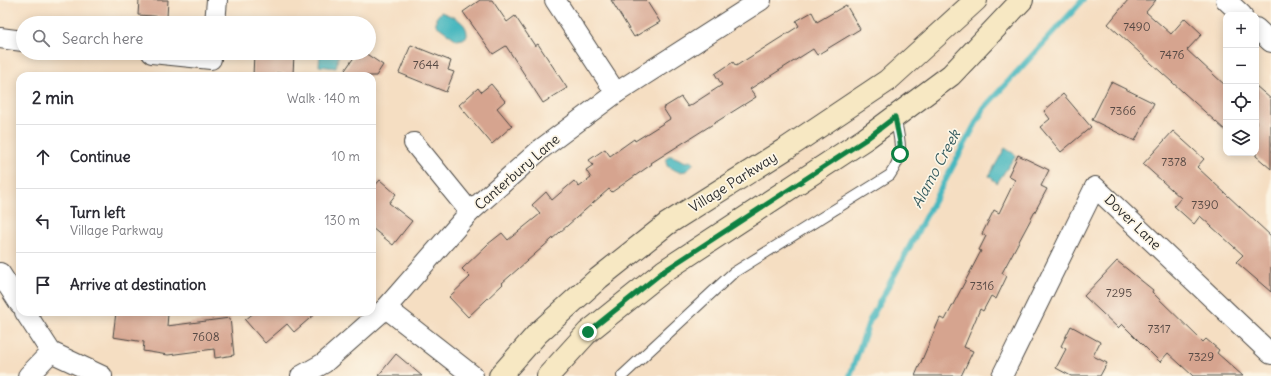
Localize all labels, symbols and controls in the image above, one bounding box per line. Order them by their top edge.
map controls [1223,12,1259,156]
button: + [1223,12,1259,48]
search box [16,16,376,60]
house number: 7490 [1123,19,1151,34]
icon: search [30,27,52,49]
text: Search here [62,29,143,48]
house number: 7476 [1159,47,1185,62]
button: − [1223,48,1259,84]
house number: 7644 [413,57,439,72]
button: locate [1223,84,1259,120]
text: 2 min [32,87,74,109]
text: Walk · 140 m [287,90,360,107]
house number: 7366 [1110,103,1136,118]
button: layers [1223,120,1259,156]
water label: Alamo Creek [907,125,965,211]
street label: Canterbury Lane [471,130,563,214]
route start [891,145,909,163]
icon: ahead [32,146,54,168]
text: Continue [70,147,131,166]
text: 10 m [332,148,360,165]
street label: Village Parkway [686,148,780,216]
house number: 7378 [1161,154,1187,169]
street label: Dover Lane [1101,190,1165,254]
house number: 7390 [1191,197,1219,212]
text: Turn left [70,203,125,222]
icon: left [32,210,54,232]
text: 130 m [324,212,360,229]
text: Village Parkway [70,222,163,239]
icon: arrive [32,274,54,296]
text: Arrive at destination [70,275,206,294]
house number: 7316 [970,278,994,293]
house number: 7295 [1106,285,1132,300]
house number: 7317 [1147,321,1171,336]
route end [579,323,597,341]
house number: 7608 [192,329,220,344]
house number: 7329 [1188,349,1214,364]

